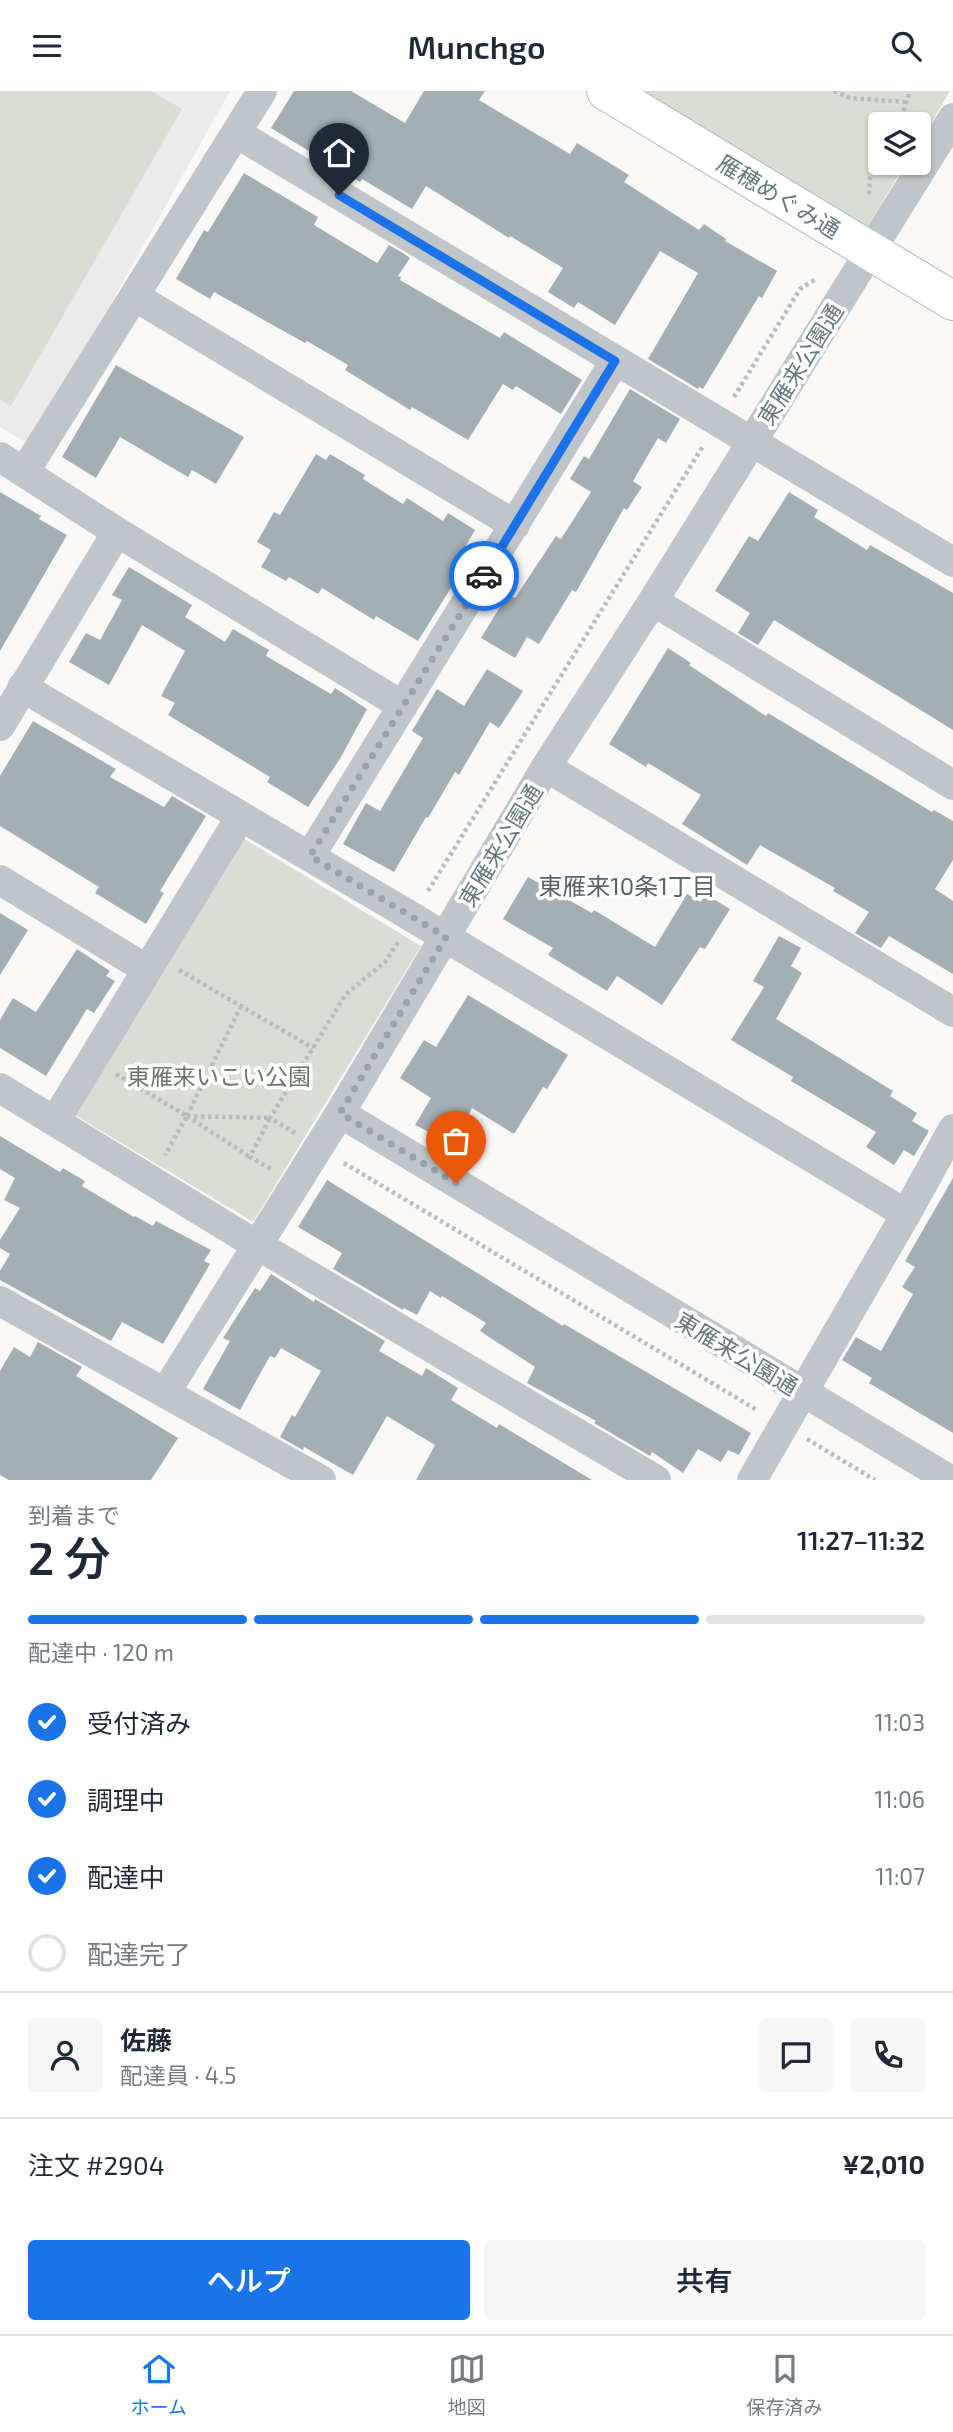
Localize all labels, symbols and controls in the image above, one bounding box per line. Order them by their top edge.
icon: menu [28,27,66,65]
text: Munchgo [407,27,546,65]
icon: search [887,27,925,65]
map controls [868,112,931,175]
button: layers [868,112,931,175]
pin [309,123,369,195]
icon: home [320,134,358,172]
street label: 雁穂めぐみ通 [712,148,846,244]
street label: 東雁来公園通 [752,298,848,430]
courier [449,541,519,611]
icon: car [465,557,503,595]
street label: 東雁来公園通 [452,779,548,911]
district label: 東雁来10条1丁目 [538,871,716,900]
park label: 東雁来いこい公園 [127,1062,311,1090]
pin [426,1111,486,1183]
icon: bag [437,1122,475,1160]
street label: 東雁来公園通 [671,1305,803,1401]
text: 到着まで [28,1501,120,1529]
text: 11:27–11:32 [797,1524,925,1555]
text: 2 分 [28,1529,110,1584]
text: 配達中 · 120 m [28,1638,174,1666]
icon: check [28,1703,66,1741]
text: 受付済み [87,1707,191,1738]
text: 11:03 [875,1708,925,1736]
icon: check [28,1780,66,1818]
text: 調理中 [87,1784,165,1815]
text: 11:06 [874,1785,925,1813]
icon: check [28,1857,66,1895]
text: 配達中 [87,1861,165,1892]
text: 11:07 [876,1862,925,1890]
text: 配達完了 [87,1938,191,1969]
button: person [28,2018,102,2092]
button: chat [759,2018,833,2092]
button: phone [851,2018,925,2092]
text: 佐藤 [120,2024,172,2055]
text: 配達員 · 4.5 [120,2061,236,2089]
text: ¥2,010 [842,2148,925,2179]
text: 注文 #2904 [28,2149,165,2180]
button: ヘルプ [28,2240,470,2320]
button: 共有 [484,2240,925,2320]
tab: ホーム [130,2350,187,2419]
tab: 地図 [448,2350,486,2419]
tab: 保存済み [747,2350,823,2419]

